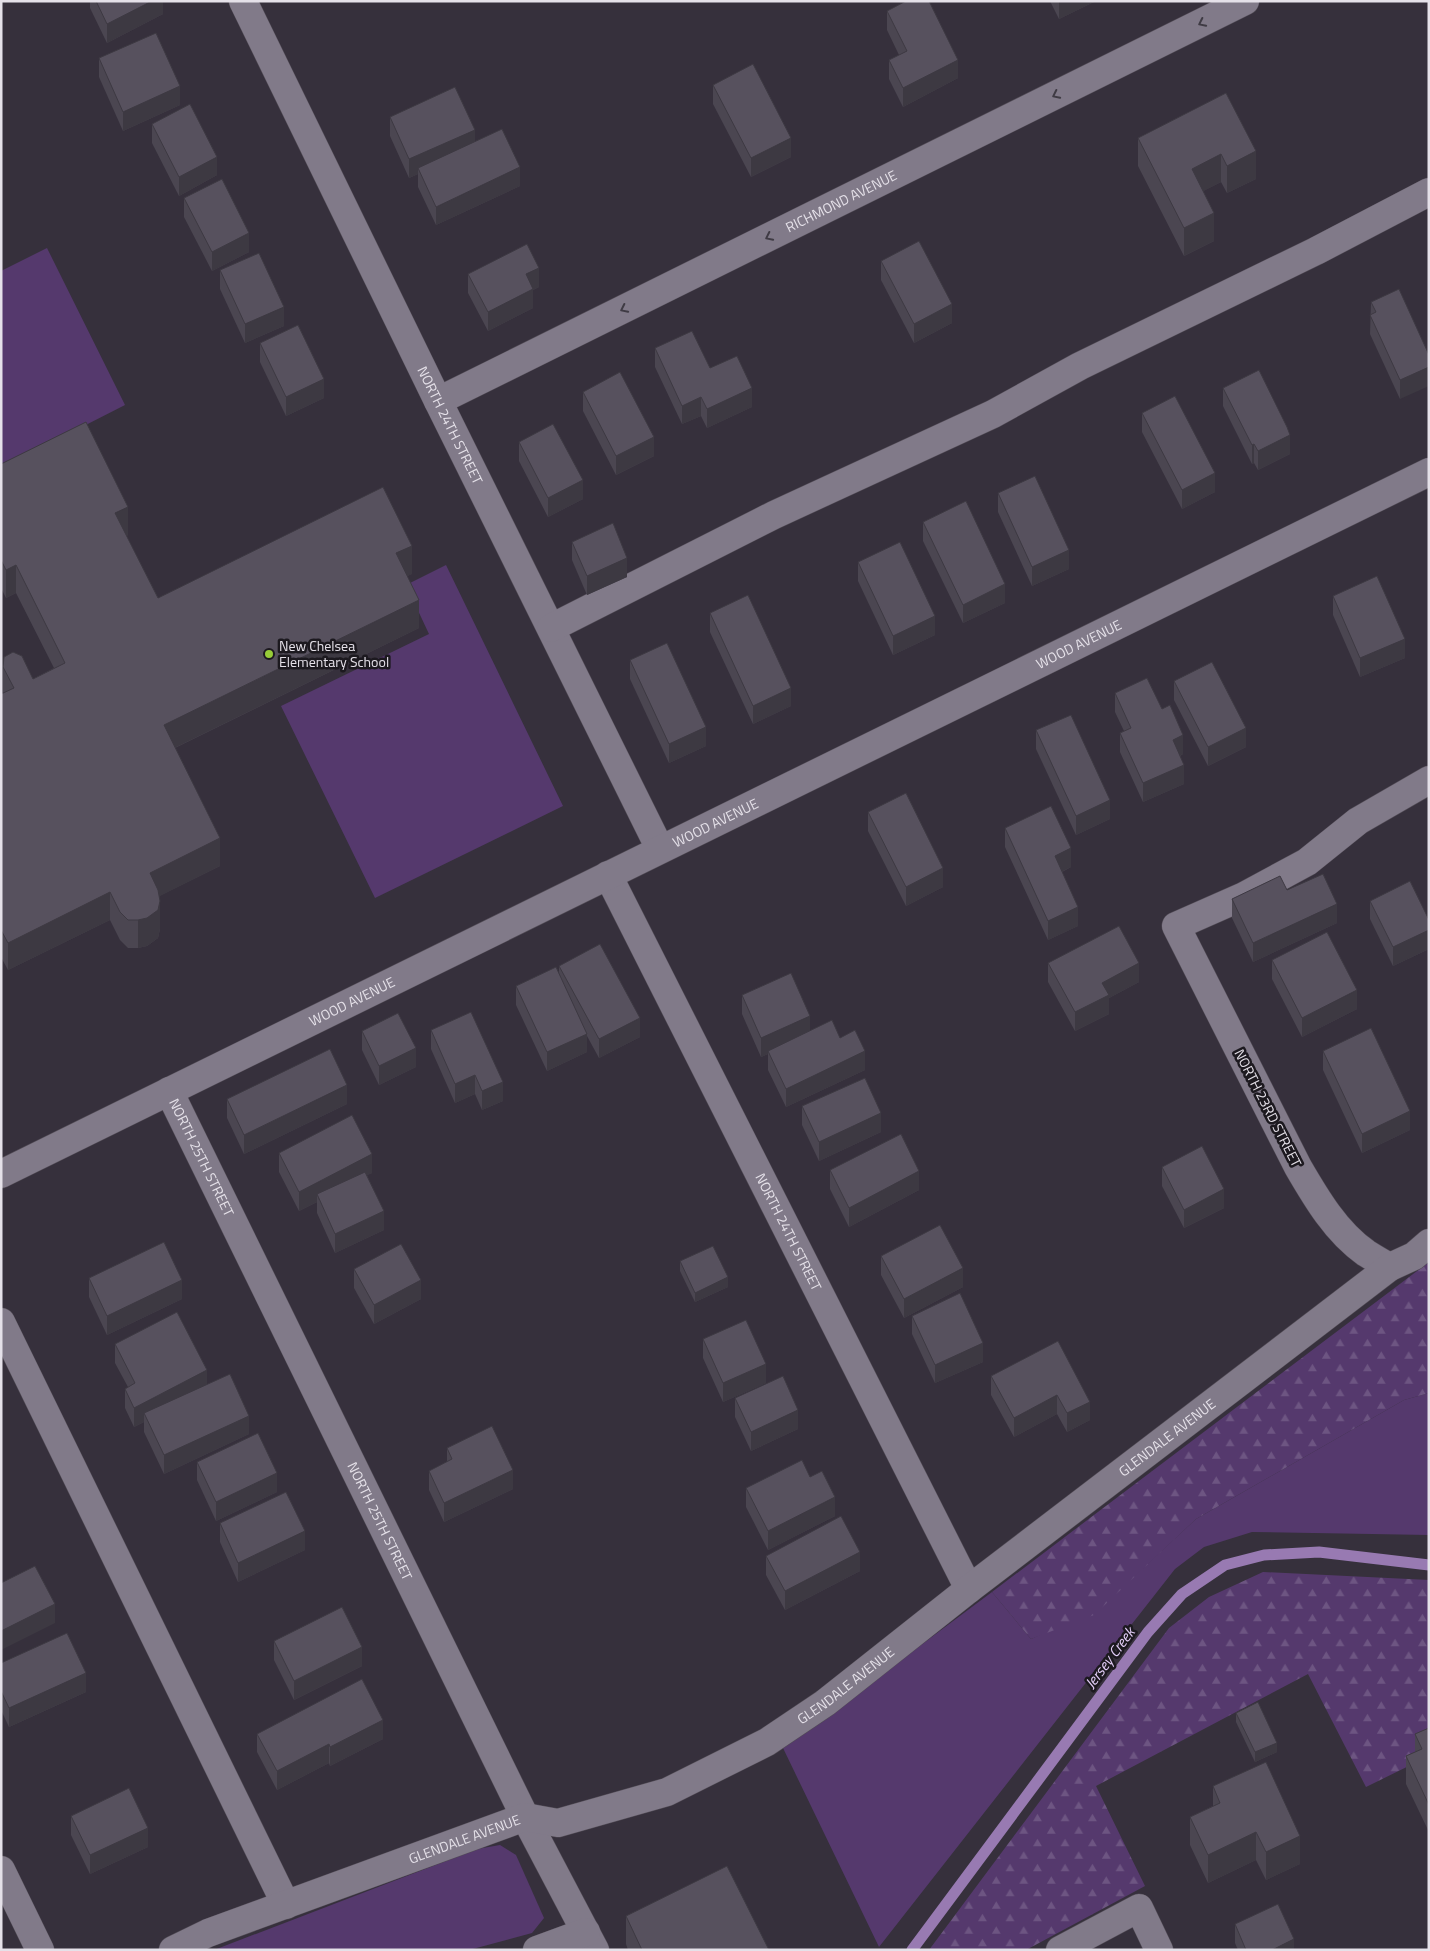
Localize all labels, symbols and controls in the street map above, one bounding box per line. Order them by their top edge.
one-way arrow [1198,17,1207,27]
one-way arrow [1052,89,1061,99]
street label: RICHMOND AVENUE [782,164,900,237]
one-way arrow [765,231,774,241]
one-way arrow [620,303,629,314]
street label: NORTH 24TH STREET [413,362,489,488]
street label: WOOD AVENUE [1032,614,1125,674]
place label: New Chelsea Elementary School [279,635,389,672]
marker: New Chelsea Elementary School [263,648,275,660]
street label: WOOD AVENUE [669,792,762,852]
street label: WOOD AVENUE [305,971,398,1031]
street label: NORTH 23RD STREET [1230,1045,1308,1171]
street label: NORTH 25TH STREET [164,1095,240,1220]
street label: NORTH 24TH STREET [750,1169,828,1295]
street label: GLENDALE AVENUE [1114,1393,1220,1481]
street label: NORTH 25TH STREET [342,1458,418,1584]
water label: Jersey Creek [1079,1620,1142,1693]
street label: GLENDALE AVENUE [793,1641,899,1729]
street label: GLENDALE AVENUE [406,1809,523,1869]

